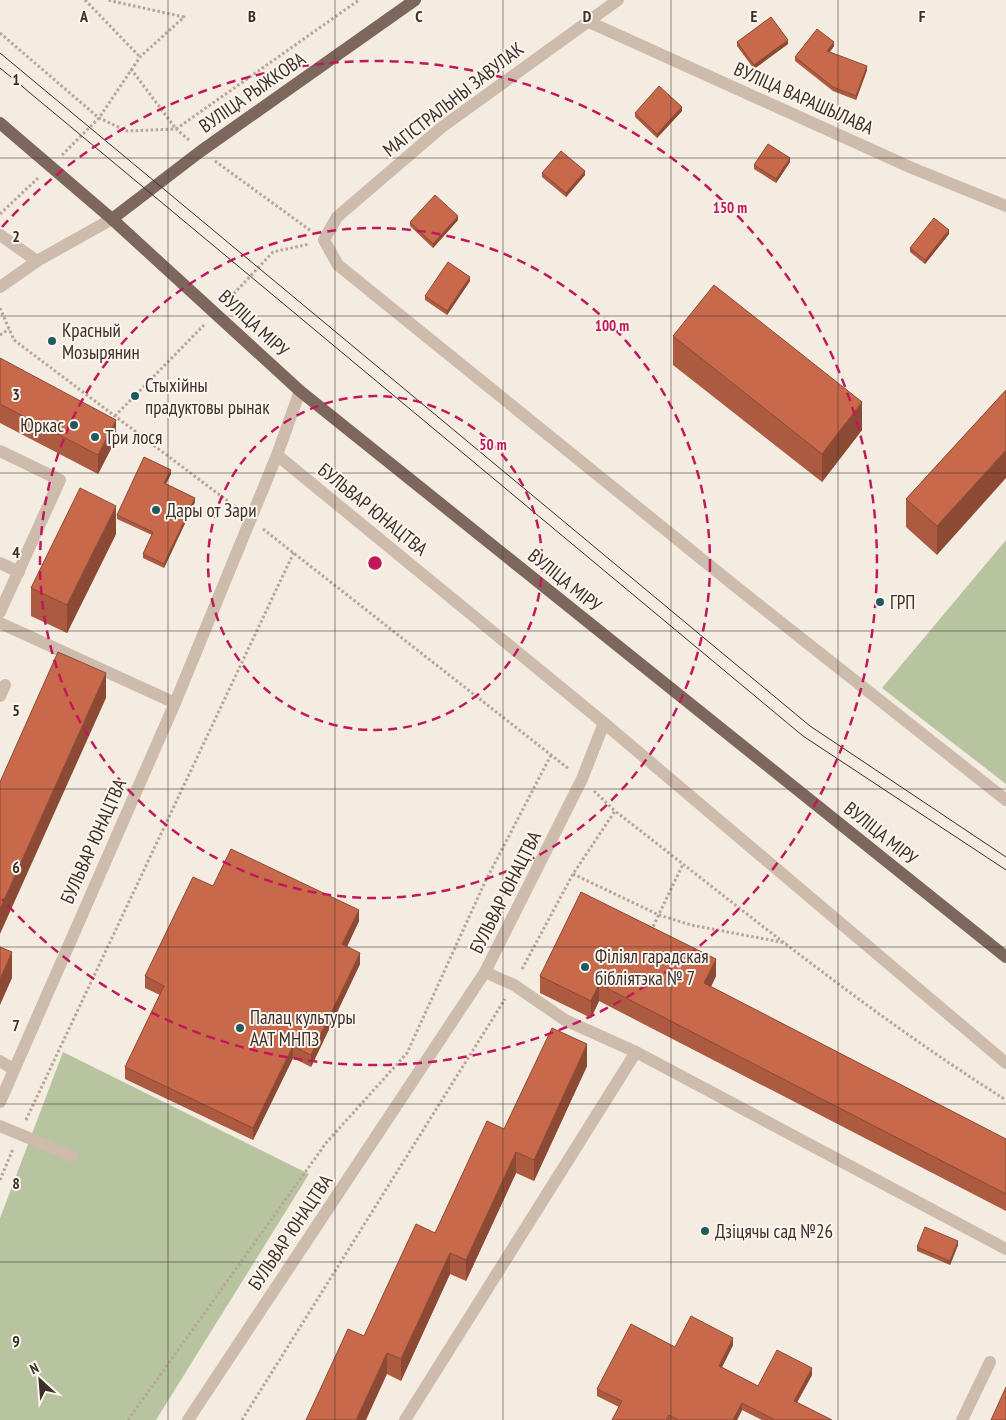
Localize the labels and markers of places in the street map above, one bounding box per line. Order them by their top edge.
place label: Красный Мозырянин [62,318,140,364]
marker: Красный Мозырянин [46,335,58,347]
place label: Стыхійны прадуктовы рынак [145,373,270,419]
marker: Стыхійны прадуктовы рынак [129,390,141,402]
place label: Юркас [20,413,64,437]
marker: Юркас [68,419,80,431]
place label: Три лося [105,425,162,449]
marker: Три лося [89,431,101,443]
place label: Дары от Зари [166,498,256,522]
marker: Дары от Зари [150,504,162,516]
centre of rings [366,554,384,572]
place label: ГРП [890,590,915,614]
marker: ГРП [874,596,886,608]
place label: Філіял гарадская бібліятэка № 7 [595,944,709,990]
marker: Філіял гарадская бібліятэка № 7 [579,961,591,973]
place label: Палац культуры ААТ МНПЗ [250,1005,356,1051]
marker: Палац культуры ААТ МНПЗ [234,1022,246,1034]
place label: Дзіцячы сад №26 [715,1219,833,1243]
marker: Дзіцячы сад №26 [699,1225,711,1237]

